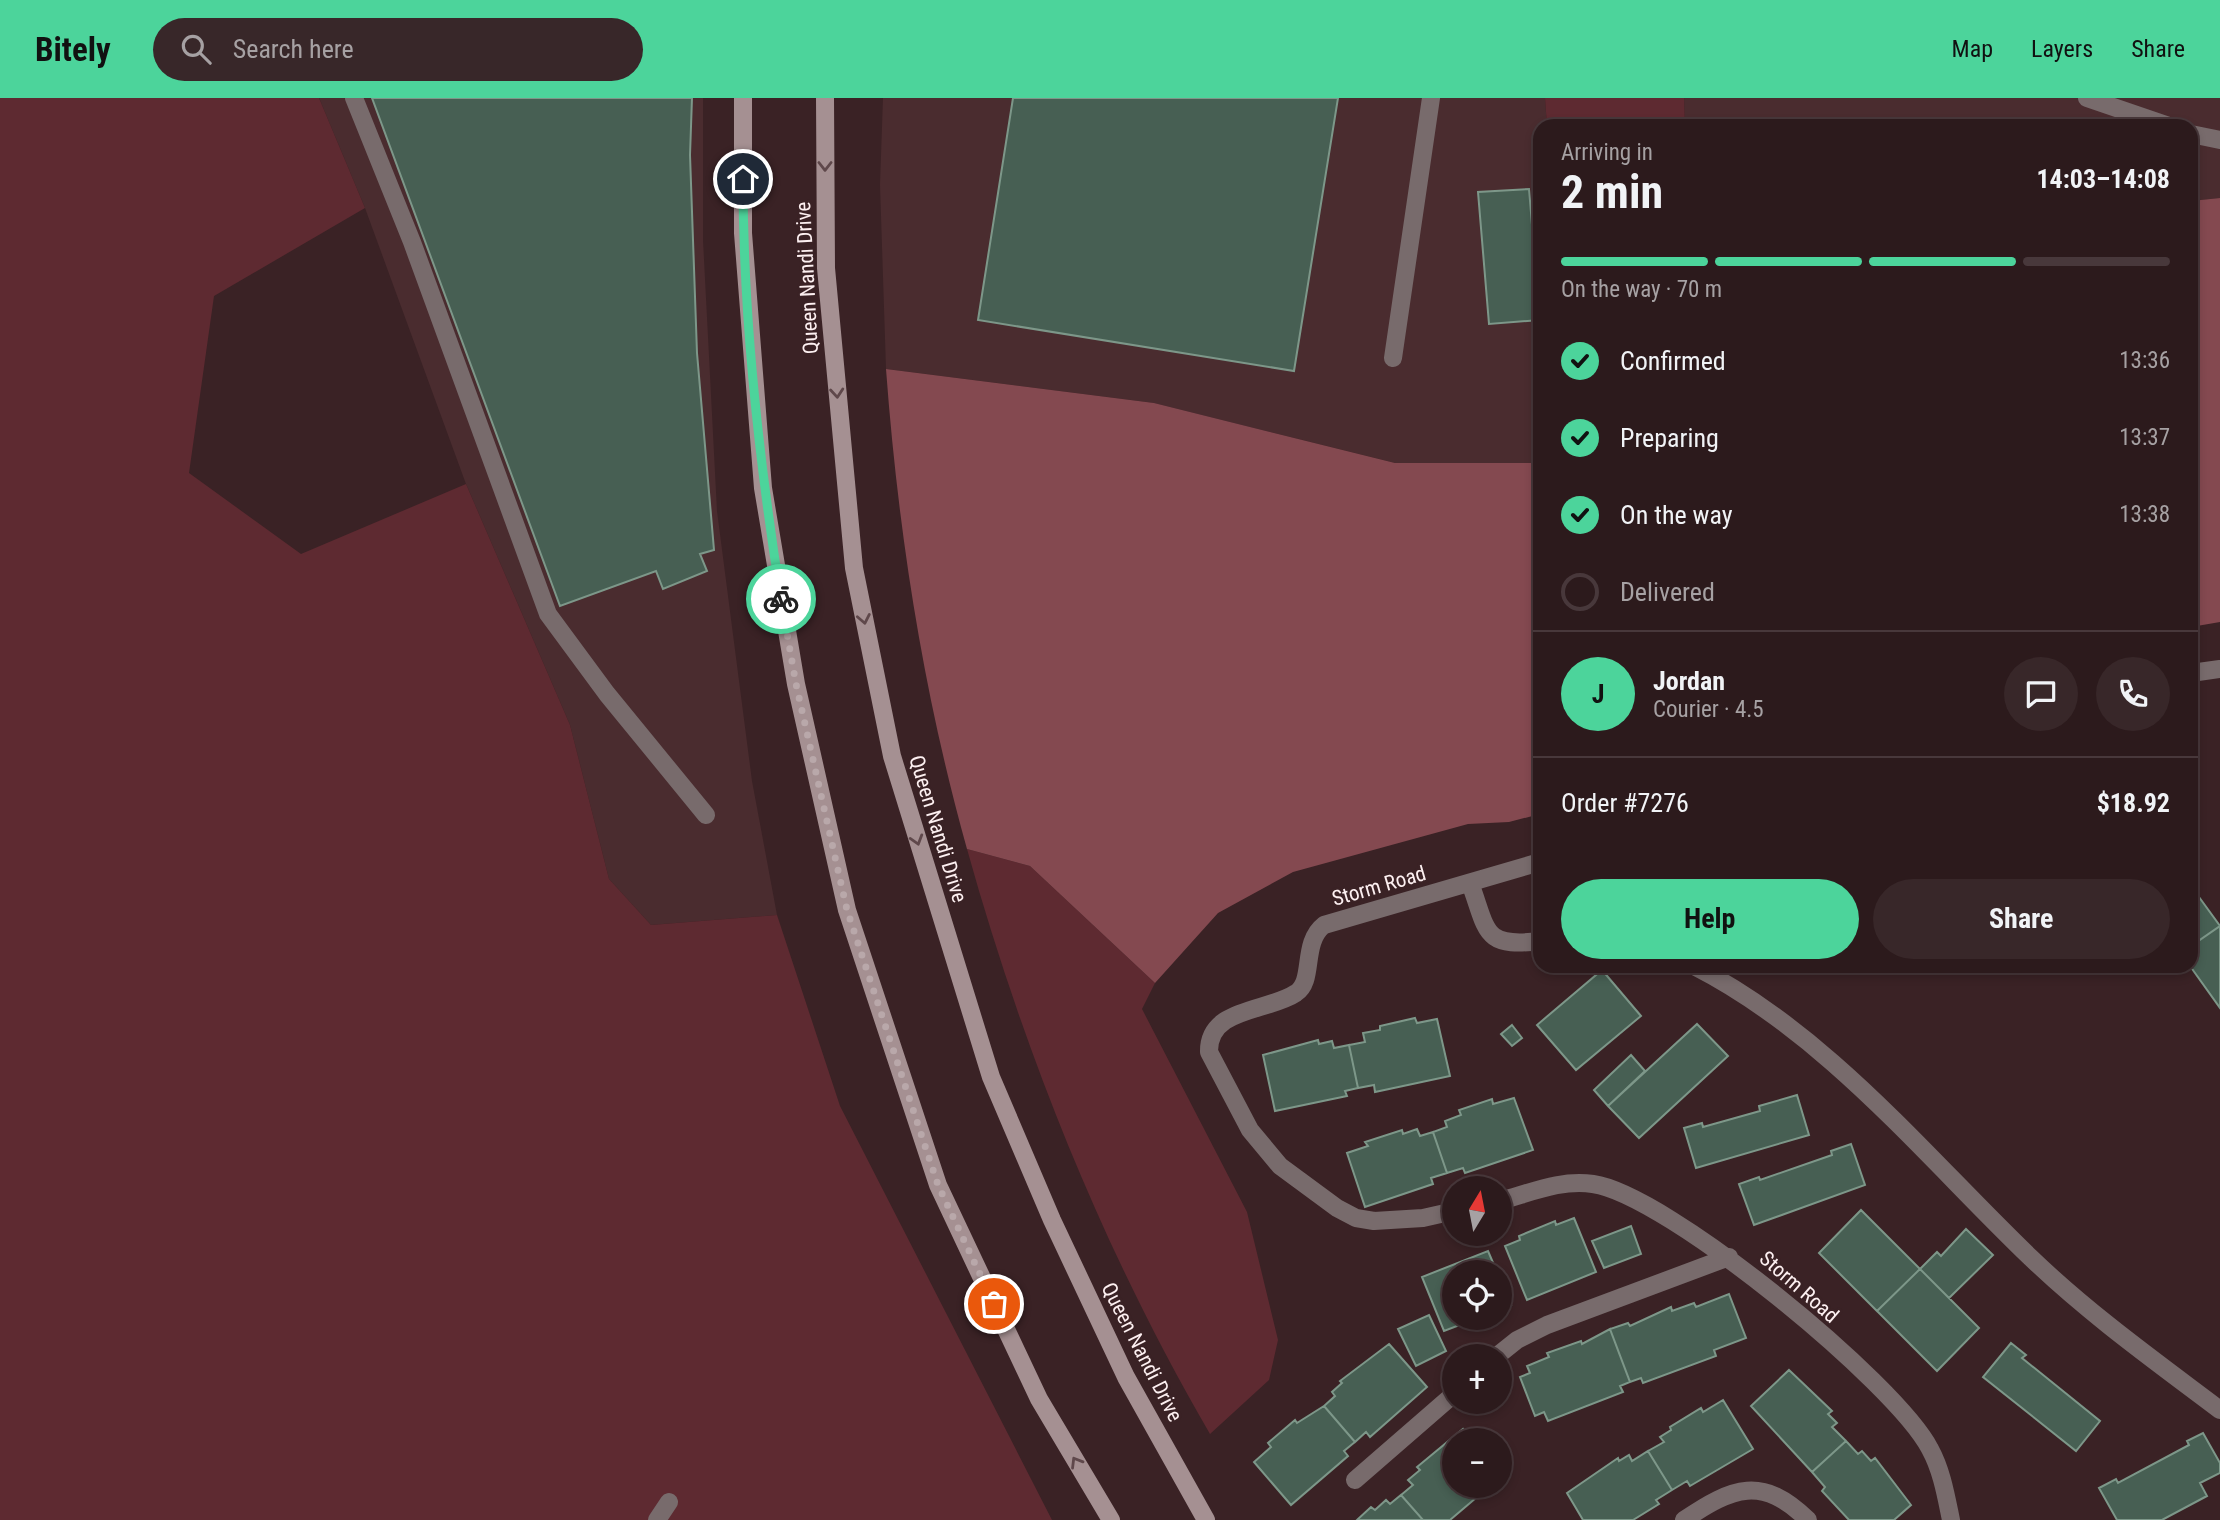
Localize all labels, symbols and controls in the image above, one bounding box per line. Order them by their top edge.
search box [153,18,643,81]
text: Bitely [35,30,111,69]
icon: search [177,30,215,68]
text: Search here [233,34,354,64]
text: Map [1952,35,1993,63]
text: Layers [2031,35,2093,63]
text: Share [2131,35,2185,63]
text: Arriving in [1561,139,1653,166]
pin [713,149,773,209]
icon: home [724,160,762,198]
one-way arrow [817,161,833,172]
text: 14:03–14:08 [2036,164,2170,194]
text: 2 min [1561,165,1663,219]
street label: Queen Nandi Drive [791,201,823,355]
text: On the way · 70 m [1561,276,1722,303]
icon: check [1561,342,1599,380]
text: Confirmed [1620,346,1726,376]
text: 13:36 [2119,347,2170,374]
one-way arrow [830,387,845,399]
icon: check [1561,419,1599,457]
text: Preparing [1620,423,1719,453]
text: 13:37 [2119,424,2170,451]
icon: check [1561,496,1599,534]
text: On the way [1620,500,1733,530]
text: 13:38 [2119,501,2170,528]
courier [746,564,816,634]
text: Delivered [1620,577,1715,607]
icon: bike [762,580,800,618]
one-way arrow [856,613,871,625]
button: chat [2004,657,2078,731]
button: phone [2096,657,2170,731]
text: Jordan [1653,666,1725,696]
text: J [1592,679,1604,709]
text: Courier · 4.5 [1653,696,1764,723]
street label: Queen Nandi Drive [904,752,972,906]
text: Order #7276 [1561,788,1689,818]
text: $18.92 [2097,788,2170,818]
one-way arrow [909,834,924,846]
street label: Storm Road [1329,861,1429,911]
button: Help [1561,879,1859,959]
button: Share [1873,879,2170,959]
north arrow [1442,1176,1512,1246]
map controls [1442,1176,1512,1498]
street label: Storm Road [1755,1246,1843,1328]
button: locate [1442,1260,1512,1330]
pin [964,1274,1024,1334]
street label: Queen Nandi Drive [1097,1279,1187,1426]
icon: bag [975,1285,1013,1323]
button: + [1442,1344,1512,1414]
button: − [1442,1428,1512,1498]
one-way arrow [1071,1456,1084,1469]

